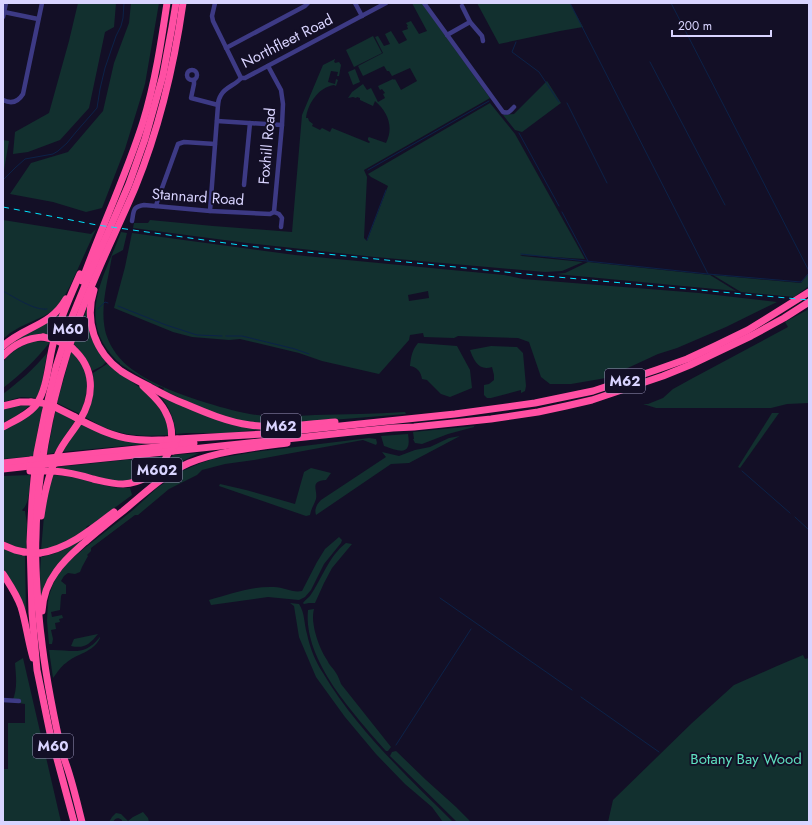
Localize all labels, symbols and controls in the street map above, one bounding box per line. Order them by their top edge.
street label: Northfleet Road [237,8,337,74]
scale bar [672,12,771,38]
text: 200 m [678,17,712,35]
street label: Foxhill Road [253,107,281,185]
street label: Stannard Road [151,183,245,211]
road number: M60 [48,317,88,341]
road number: M62 [605,369,645,393]
road number: M62 [261,414,301,438]
road number: M602 [132,458,182,482]
road number: M60 [33,734,73,758]
park label: Botany Bay Wood [690,748,802,770]

